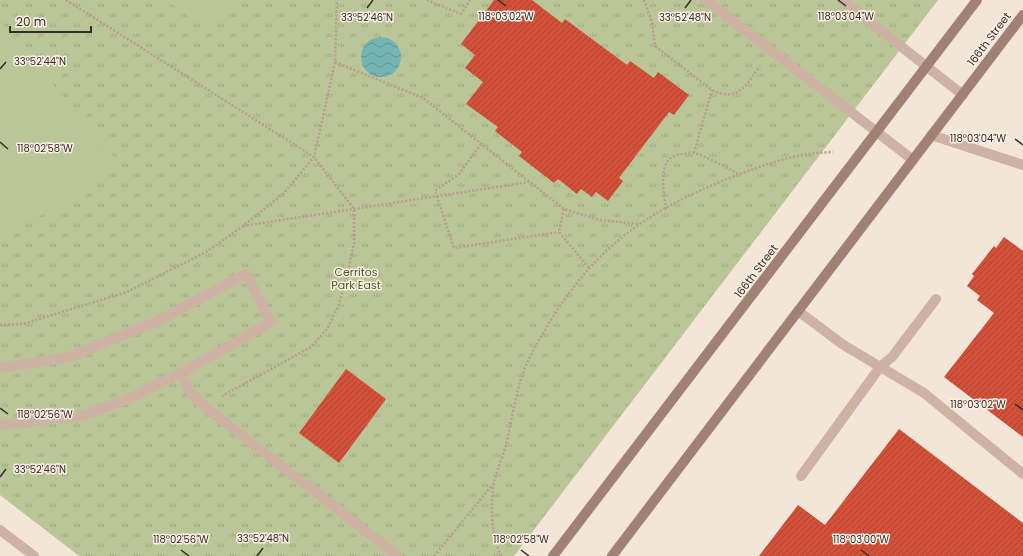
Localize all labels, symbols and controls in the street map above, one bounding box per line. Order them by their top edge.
scale bar [10,8,91,34]
text: 118°03'02"W [478,9,534,24]
text: 118°03'04"W [818,9,874,24]
street label: 166th Street [963,9,1015,69]
text: 33°52'46"N [341,10,393,25]
text: 33°52'48"N [659,10,711,25]
text: 20 m [16,13,46,30]
text: 33°52'44"N [14,54,66,69]
text: 118°03'04"W [950,131,1006,146]
text: 118°02'58"W [17,141,73,156]
street label: 166th Street [730,241,782,301]
park label: Cerritos Park East [331,264,381,293]
text: 118°03'02"W [950,397,1006,412]
text: 118°02'56"W [17,407,73,422]
text: 33°52'46"N [14,462,66,477]
text: 33°52'48"N [237,531,289,546]
text: 118°02'56"W [153,532,209,547]
text: 118°02'58"W [493,532,549,547]
text: 118°03'00"W [833,532,889,547]

